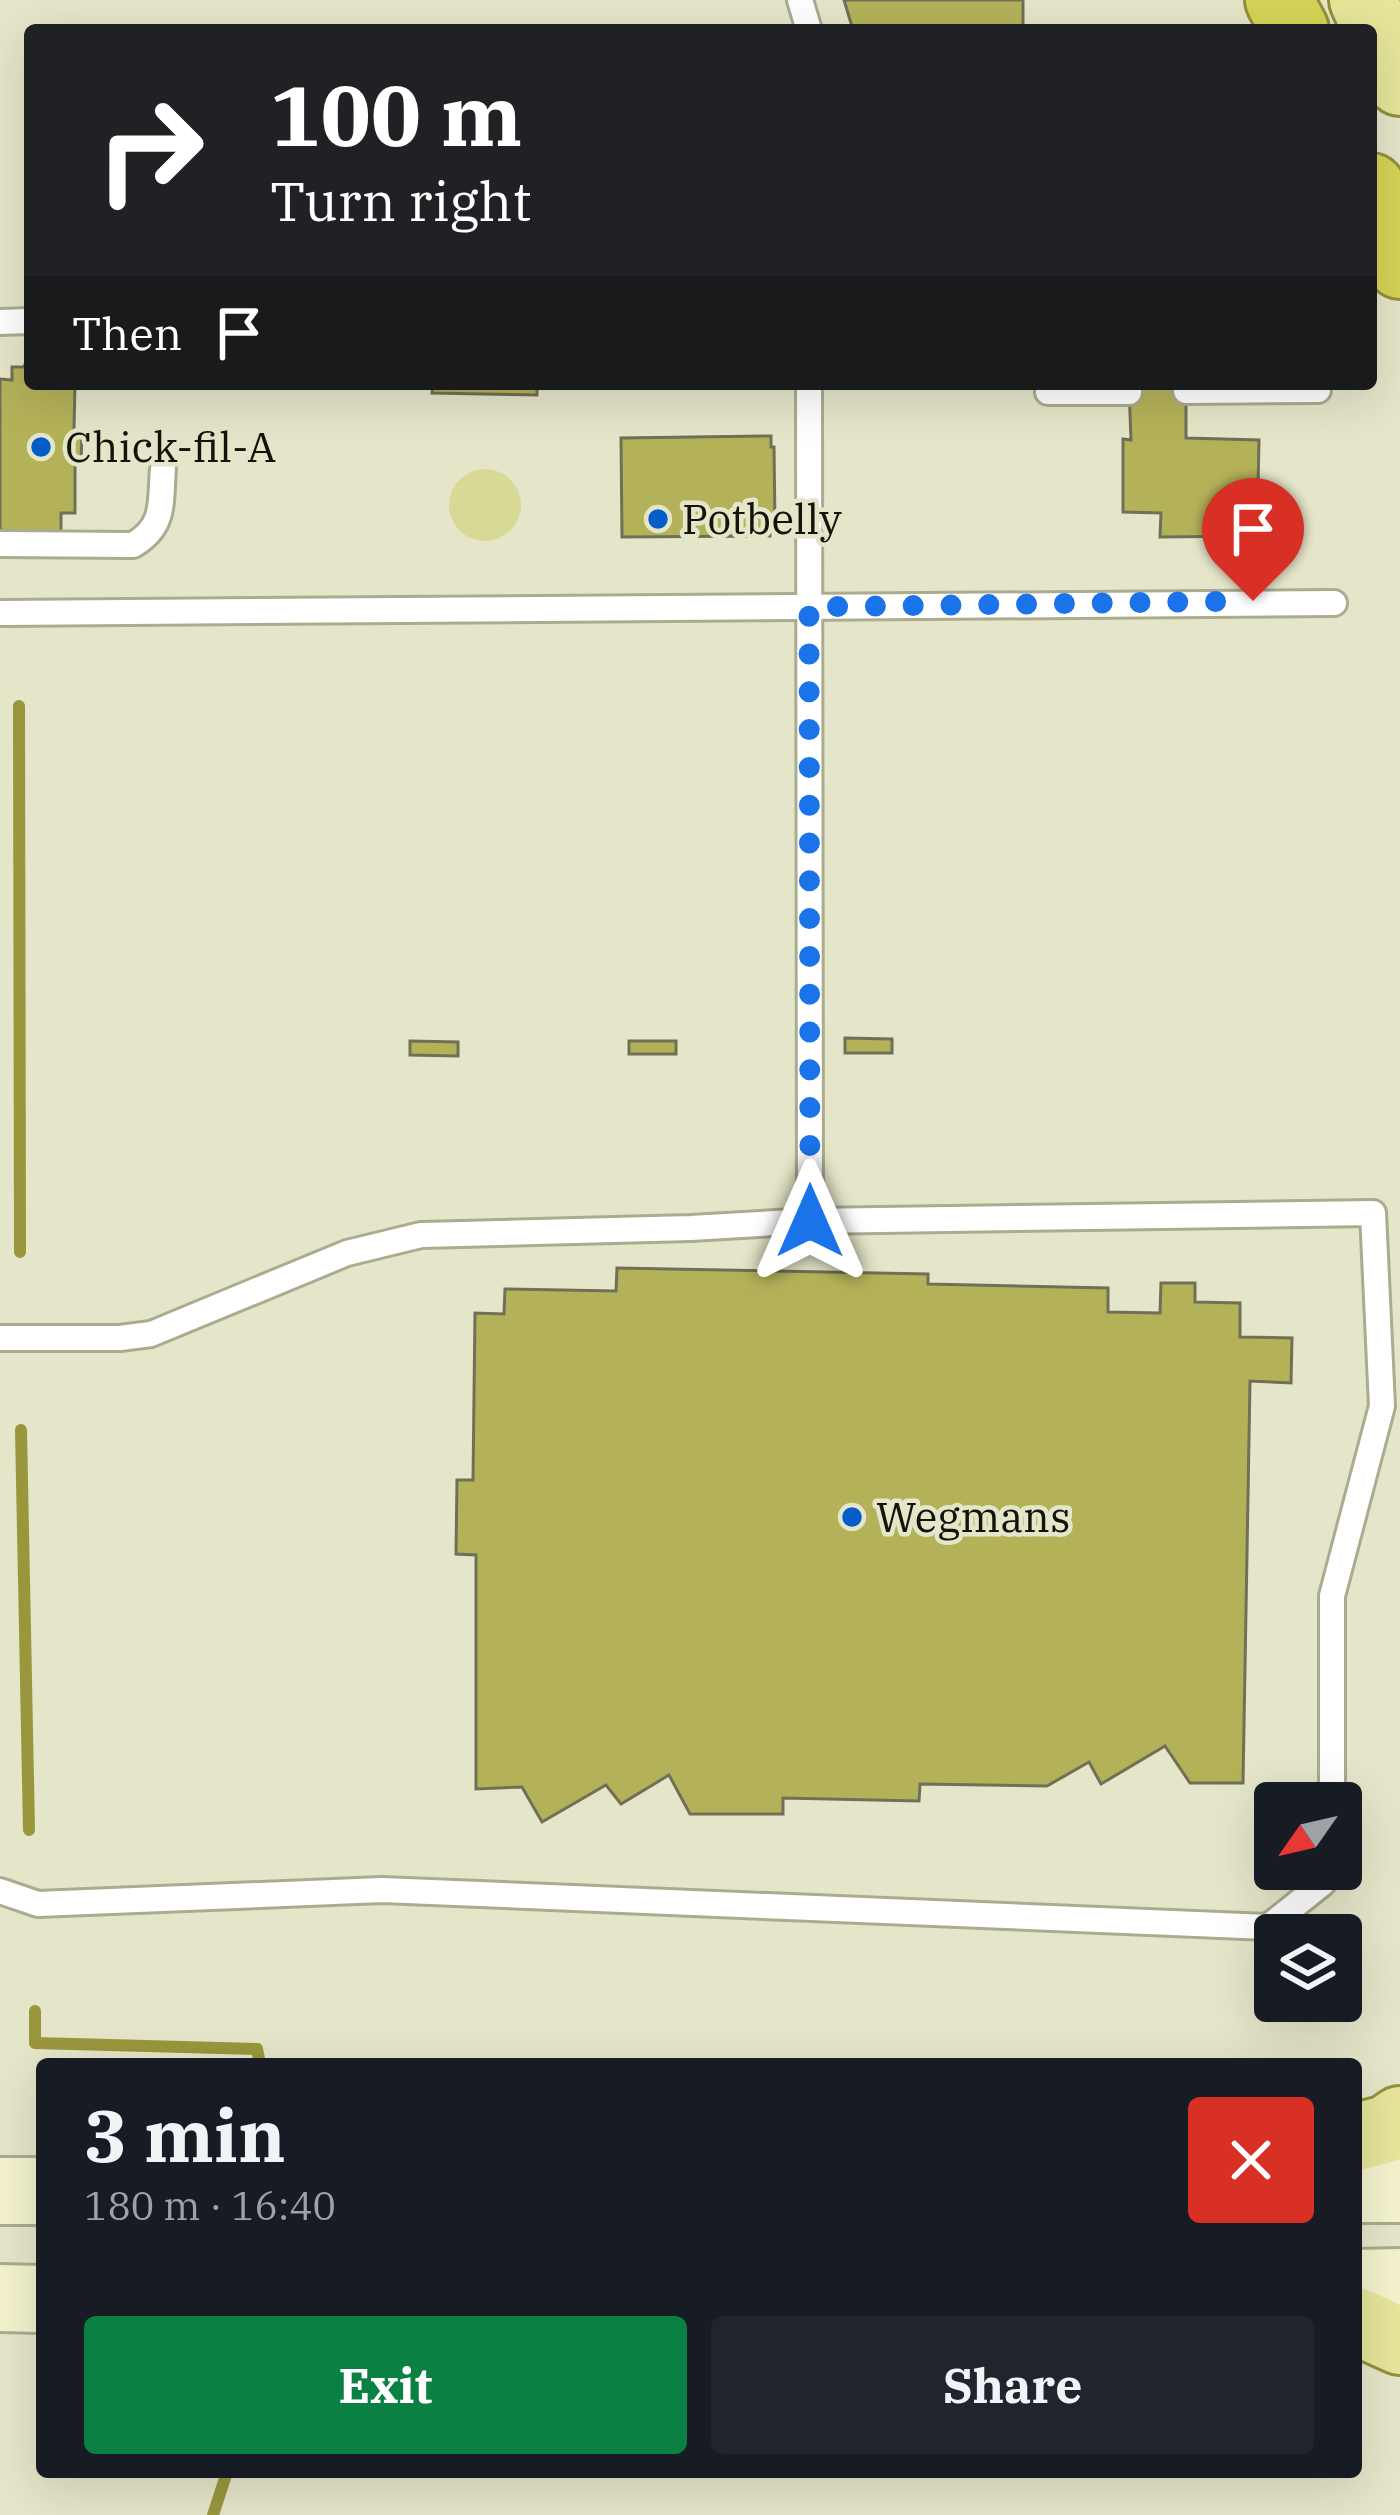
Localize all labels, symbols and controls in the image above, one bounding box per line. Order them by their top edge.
text: 100 m [270,60,522,169]
icon: right [72,72,228,228]
text: Turn right [270,166,532,236]
icon: arrive [206,300,272,366]
text: Then [72,304,182,362]
place label: Chick-fil-A [65,419,276,474]
marker: Chick-fil-A [28,434,54,460]
pin [1202,478,1304,601]
place label: Potbelly [682,491,842,546]
icon: arrive [1220,496,1286,562]
marker: Potbelly [645,506,671,532]
position arrow [747,1158,873,1284]
place label: Wegmans [876,1489,1070,1544]
marker: Wegmans [839,1504,865,1530]
north arrow [1254,1782,1362,1890]
map controls [1254,1782,1362,2022]
button: layers [1254,1914,1362,2022]
text: 3 min [84,2088,286,2182]
button: close [1188,2097,1314,2223]
text: 180 m · 16:40 [84,2180,336,2231]
button: Exit [84,2316,687,2454]
button: Share [711,2316,1314,2454]

